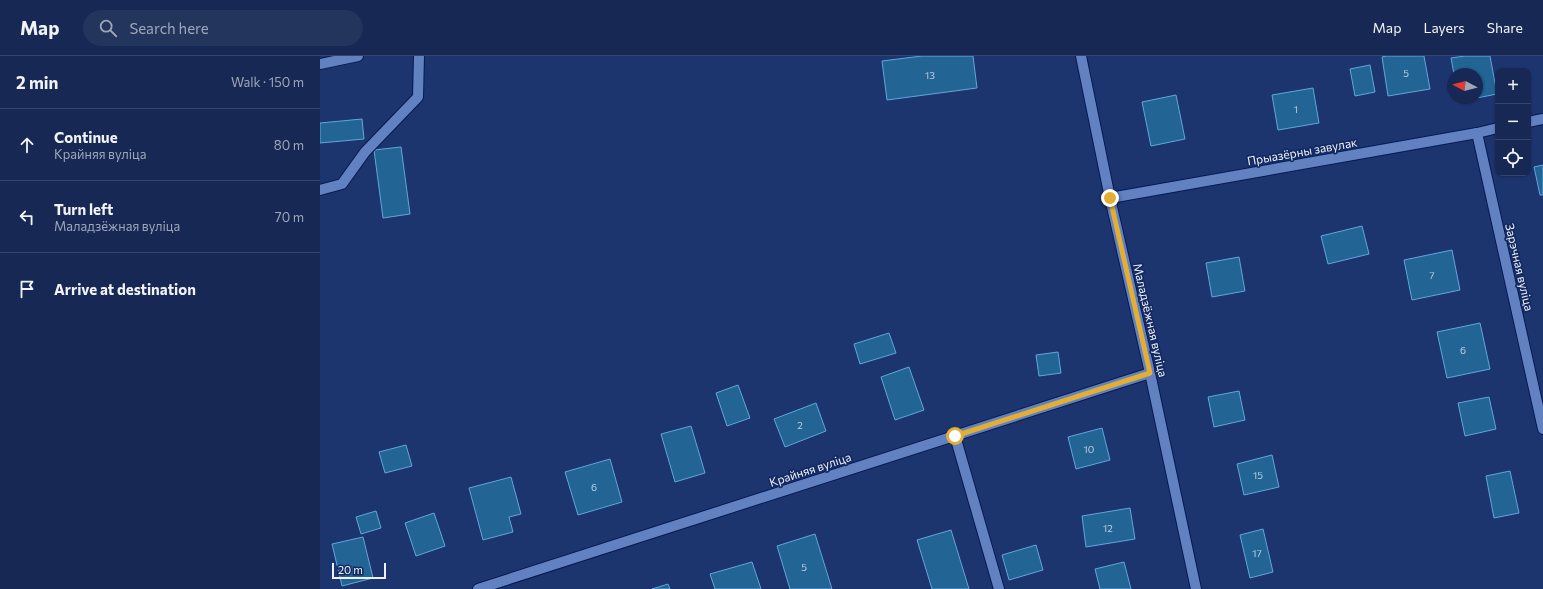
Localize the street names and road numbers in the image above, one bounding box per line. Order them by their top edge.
street label: Прыазёрны завулак [1246,134,1359,168]
street label: Зарэчная вуліца [1503,222,1537,312]
street label: Маладзёжная вуліца [1131,262,1171,378]
street label: Крайняя вуліца [767,449,853,489]

